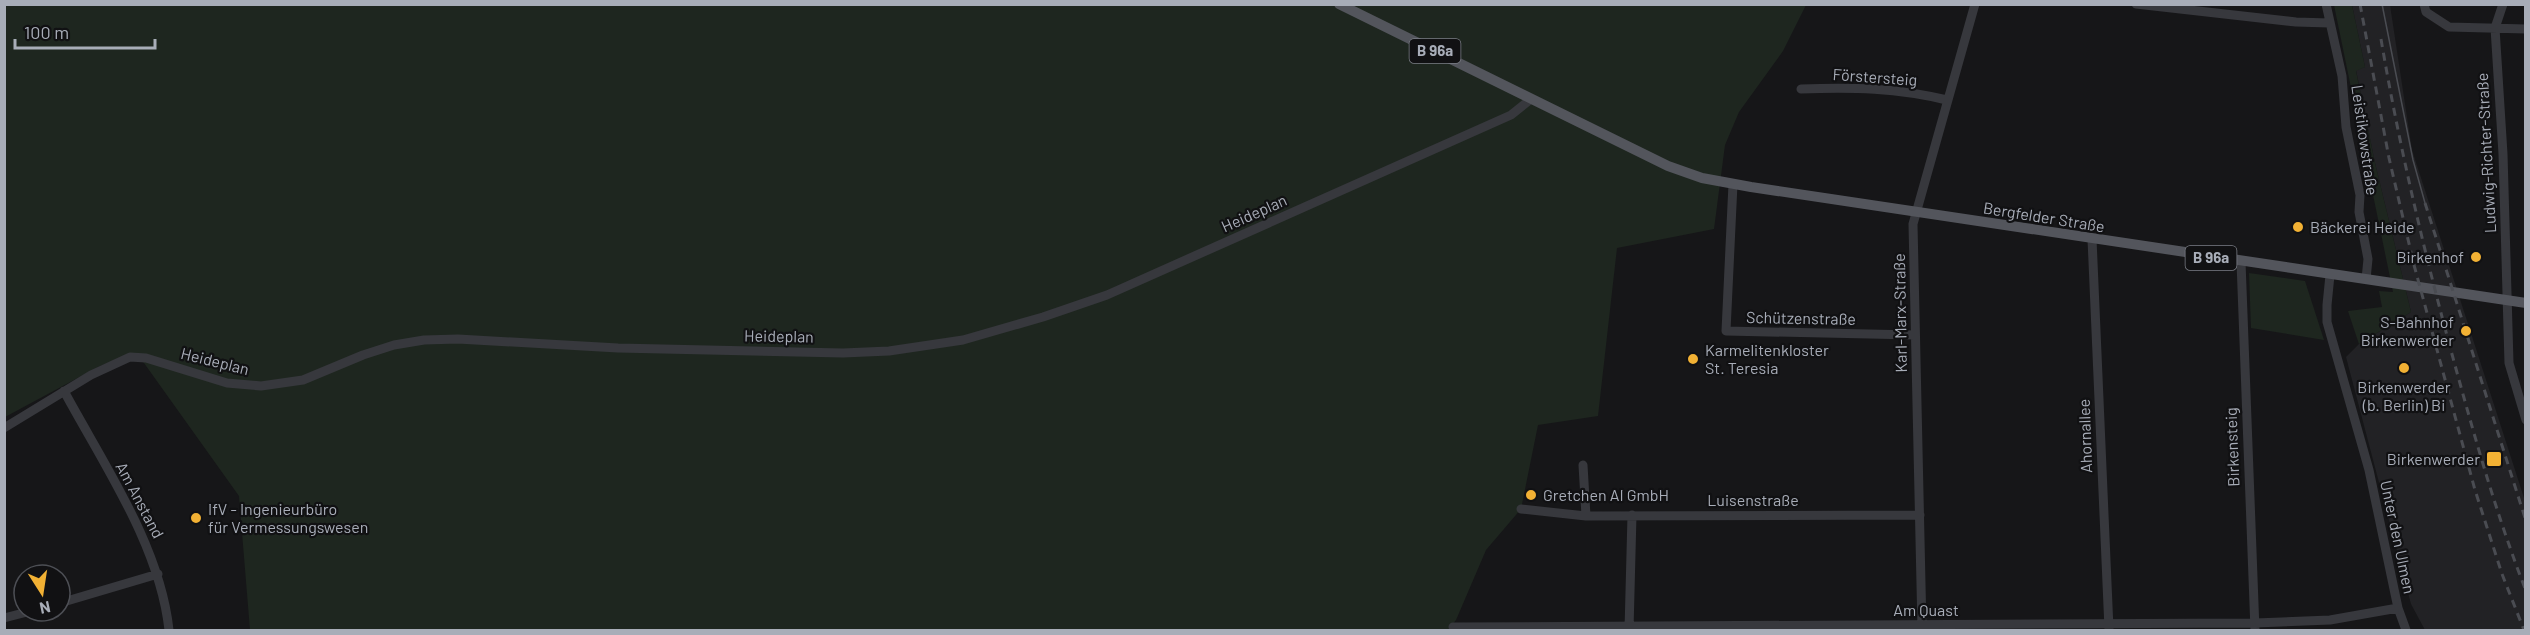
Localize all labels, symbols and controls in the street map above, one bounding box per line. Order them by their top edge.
scale bar [15,12,154,50]
text: 100 m [24,21,69,43]
road number: B 96a [1410,39,1460,63]
street label: Förstersteig [1832,64,1918,89]
street label: Ludwig-Richter-Straße [2472,72,2499,234]
street label: Leistikowstraße [2348,83,2383,196]
street label: Heideplan [1218,190,1289,235]
street label: Bergfelder Straße [1982,198,2106,235]
place label: Bäckerei Heide [2310,217,2414,236]
marker: Bäckerei Heide [2291,220,2305,234]
road number: B 96a [2186,246,2236,270]
place label: Birkenhof [2396,247,2464,266]
marker: Birkenhof [2469,250,2483,264]
street label: Karl-Marx-Straße [1889,253,1910,373]
street label: Schützenstraße [1746,307,1856,328]
place label: S-Bahnhof Birkenwerder [2361,312,2454,349]
marker: S-Bahnhof Birkenwerder [2459,324,2473,338]
street label: Heideplan [744,325,814,346]
place label: Karmelitenkloster St. Teresia [1705,340,1829,377]
street label: Heideplan [179,343,251,378]
marker: Karmelitenkloster St. Teresia [1686,352,1700,366]
marker: Birkenwerder (b. Berlin) Bi [2397,361,2411,375]
place label: Birkenwerder (b. Berlin) Bi [2357,377,2451,414]
street label: Ahornallee [2074,399,2095,473]
street label: Birkensteig [2221,407,2242,487]
place label: Birkenwerder [2387,449,2480,468]
marker: Birkenwerder [2485,450,2503,468]
street label: Am Anstand [112,458,168,541]
street label: Unter den Ulmen [2377,478,2420,595]
place label: Gretchen AI GmbH [1543,485,1669,504]
marker: Gretchen AI GmbH [1524,488,1538,502]
street label: Luisenstraße [1707,490,1799,509]
place label: IfV - Ingenieurbüro für Vermessungswesen [208,499,368,536]
marker: IfV - Ingenieurbüro für Vermessungswesen [189,511,203,525]
north arrow [12,563,72,623]
text: N [38,598,52,619]
street label: Am Quast [1893,600,1959,619]

